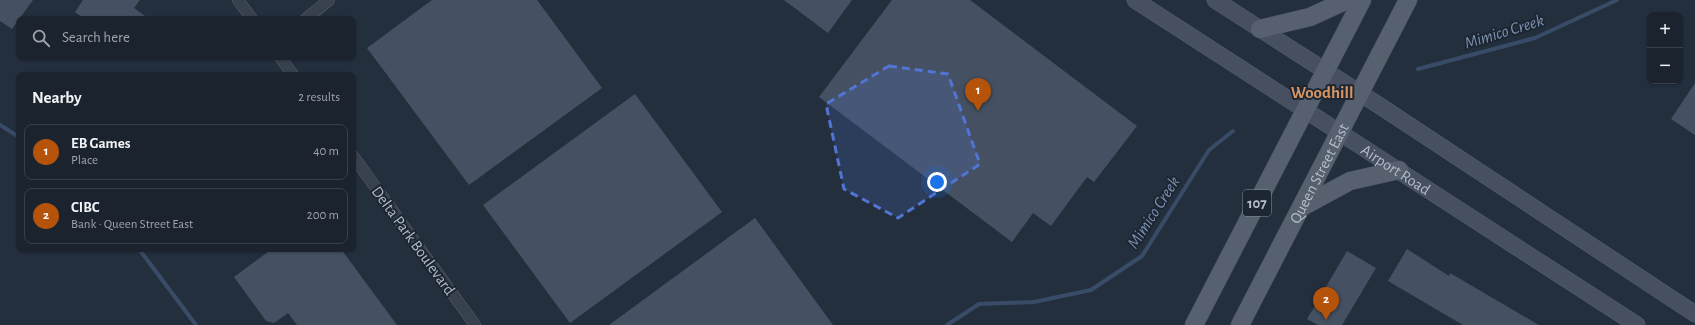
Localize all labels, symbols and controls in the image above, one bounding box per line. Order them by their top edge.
water label: Mimico Creek [1462,11,1546,52]
map controls [1647,12,1683,84]
button: + [1647,12,1683,48]
search box [16,16,356,60]
icon: search [30,27,52,49]
text: Search here [62,30,130,45]
button: − [1647,48,1683,84]
pin: 1 [965,78,991,111]
district label: Woodhill [1291,84,1353,101]
text: Nearby [32,89,82,106]
text: 2 results [298,91,340,104]
street label: Queen Street East [1287,121,1352,227]
text: EB Games [71,136,130,151]
street label: Airport Road [1358,142,1433,198]
text: 1 [44,145,48,158]
text: 40 m [313,145,339,158]
text: Place [71,154,98,167]
your location [927,172,947,192]
water label: Mimico Creek [1124,173,1183,251]
street label: Delta Park Boulevard [369,183,458,298]
road number: 107 [1243,190,1271,216]
text: CIBC [71,200,100,215]
text: 2 [43,209,49,222]
text: 200 m [307,209,339,222]
text: Bank · Queen Street East [71,218,193,231]
pin: 2 [1313,287,1339,320]

